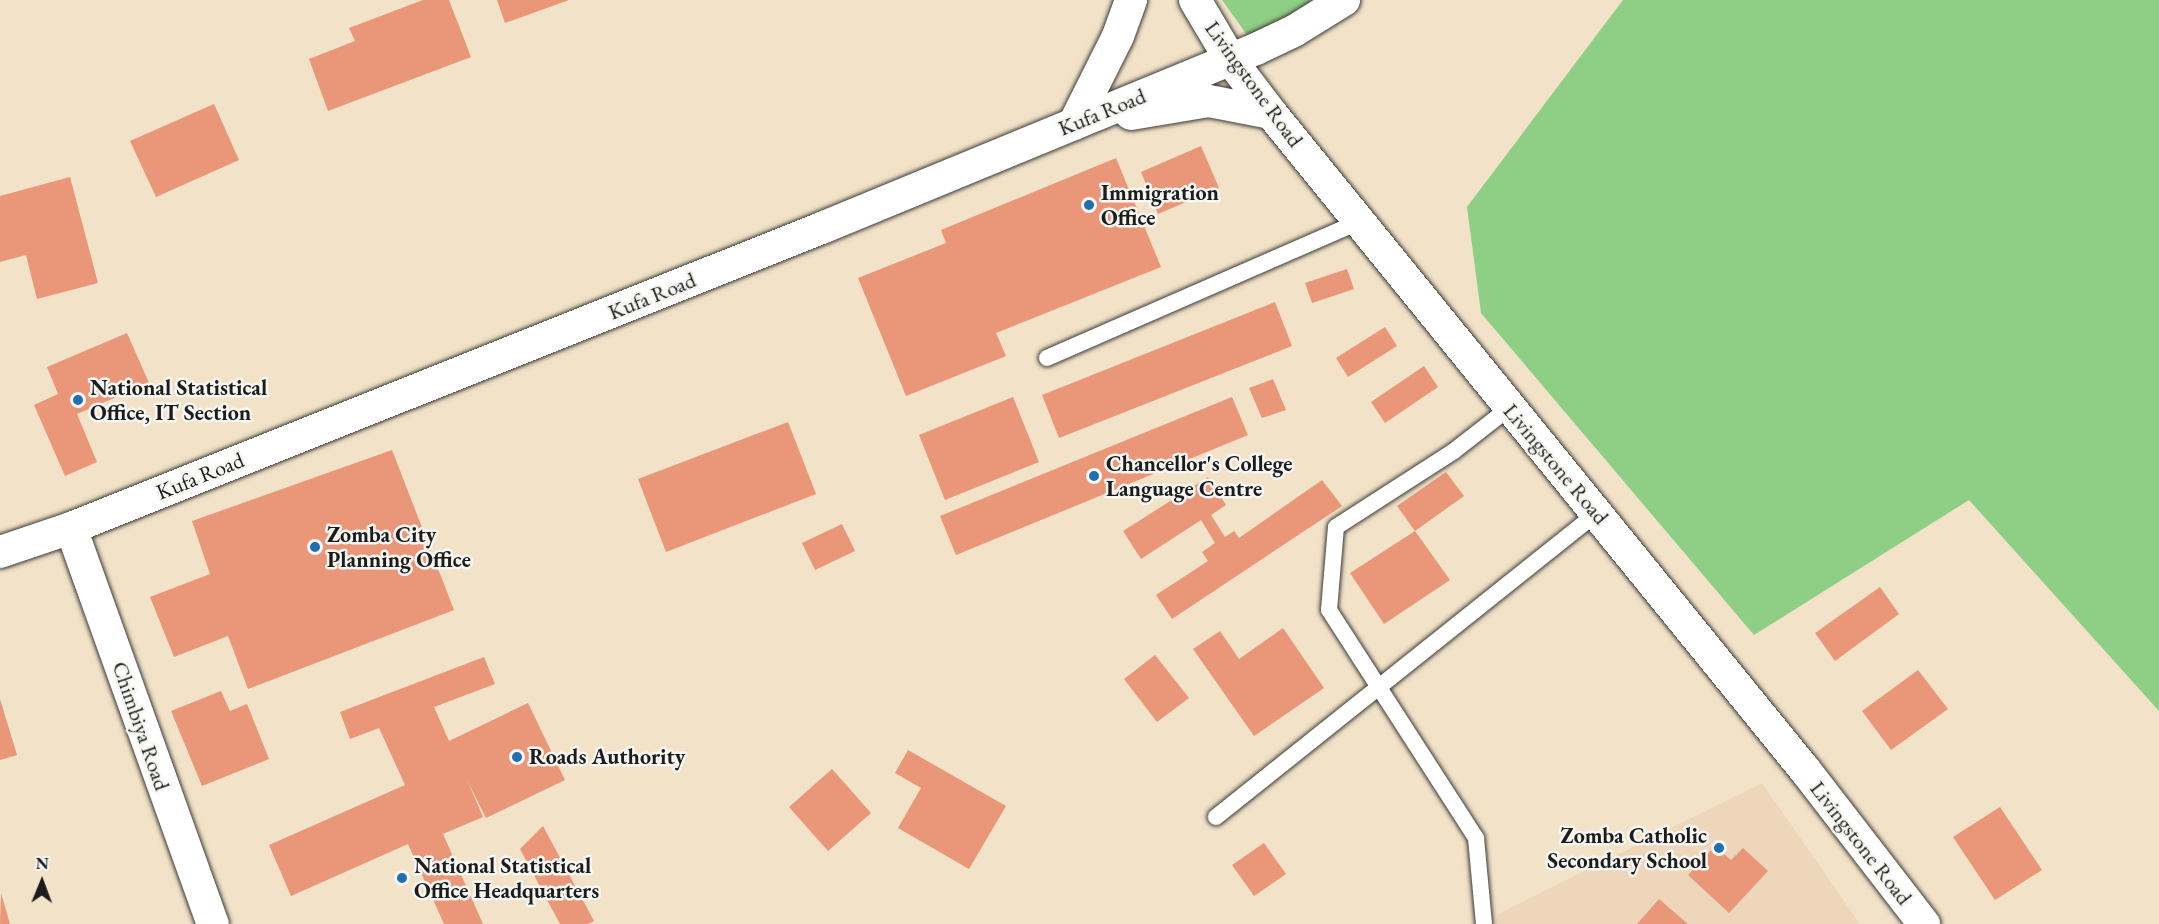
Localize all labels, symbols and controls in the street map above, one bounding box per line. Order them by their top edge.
street label: Livingstone Road [1199,16,1309,152]
street label: Kufa Road [1054,82,1150,142]
place label: Immigration Office [1101,179,1219,230]
marker: Immigration Office [1082,198,1096,212]
street label: Kufa Road [604,266,700,326]
place label: National Statistical Office, IT Section [90,374,267,426]
marker: National Statistical Office, IT Section [71,393,85,407]
street label: Livingstone Road [1498,398,1614,530]
street label: Kufa Road [152,446,248,506]
place label: Chancellor's College Language Centre [1106,450,1293,502]
marker: Chancellor's College Language Centre [1087,469,1101,483]
place label: Zomba City Planning Office [327,521,471,572]
marker: Zomba City Planning Office [308,540,322,554]
street label: Chimbiya Road [107,658,175,794]
place label: Roads Authority [529,744,685,770]
marker: Roads Authority [510,750,524,764]
street label: Livingstone Road [1804,776,1918,910]
place label: Zomba Catholic Secondary School [1547,822,1707,873]
marker: Zomba Catholic Secondary School [1712,841,1726,855]
north arrow [12,852,72,912]
place label: National Statistical Office Headquarters [414,852,599,903]
text: N [36,853,49,874]
marker: National Statistical Office Headquarters [395,871,409,885]

